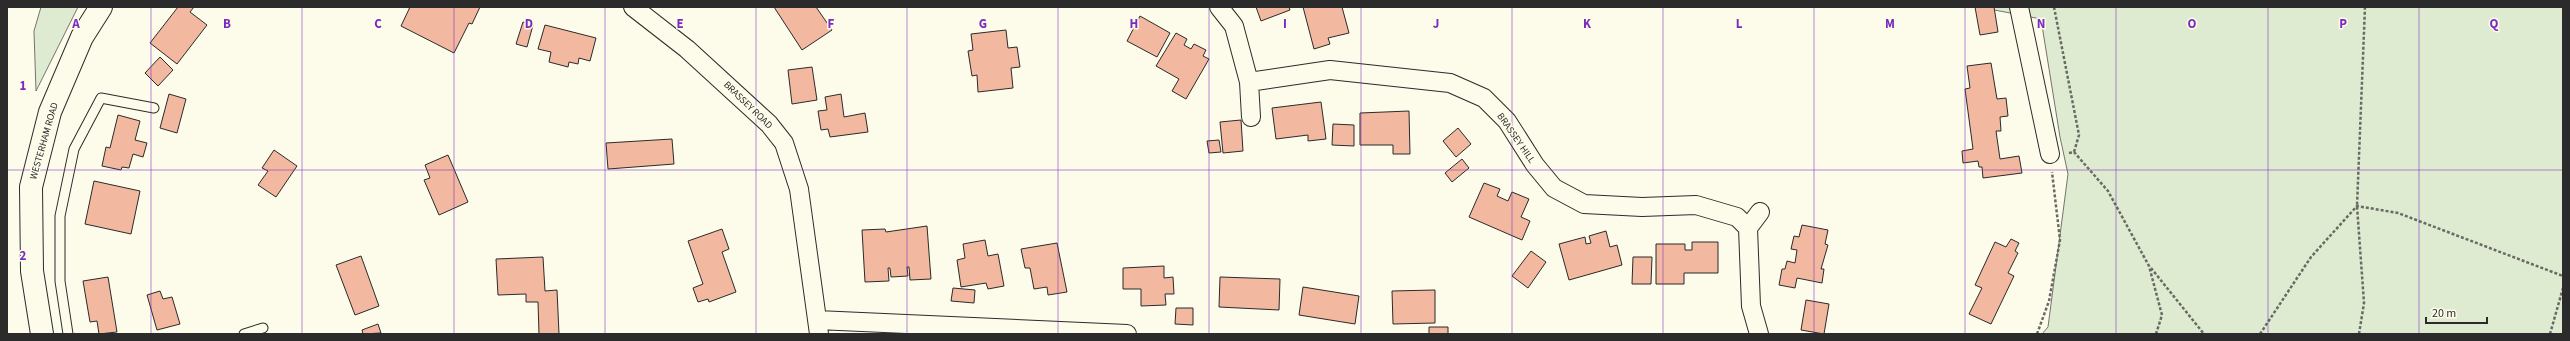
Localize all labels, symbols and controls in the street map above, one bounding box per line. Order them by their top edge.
text: A [71,15,80,33]
text: B [223,15,231,33]
text: C [374,15,382,33]
text: D [525,15,533,33]
text: E [676,15,684,33]
text: F [828,15,835,33]
text: G [979,15,987,33]
text: H [1130,15,1138,33]
text: I [1283,15,1287,33]
text: J [1433,15,1439,33]
text: K [1583,15,1592,33]
text: L [1736,15,1743,33]
text: M [1885,15,1895,33]
text: N [2037,15,2045,33]
text: O [2188,15,2197,33]
text: P [2339,15,2347,33]
text: Q [2490,15,2499,33]
text: 1 [20,77,27,95]
street label: BRASSEY ROAD [720,78,776,132]
street label: WESTERHAM ROAD [26,101,62,181]
street label: BRASSEY HILL [1494,110,1539,166]
text: 2 [20,247,27,265]
scale bar [2426,299,2487,325]
text: 20 m [2432,305,2456,322]

